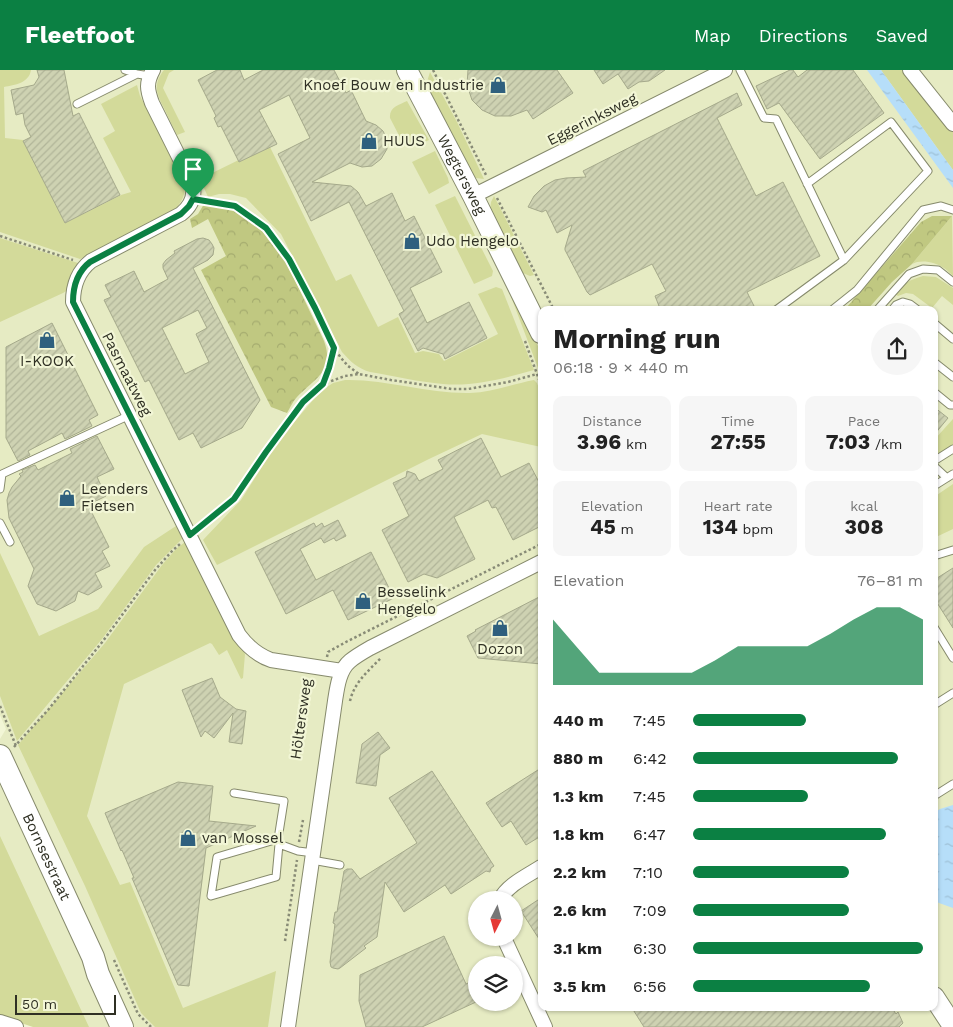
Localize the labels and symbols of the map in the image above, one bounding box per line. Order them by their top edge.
shop icon: Knoef Bouw en Industrie [488,75,508,95]
place label: Knoef Bouw en Industrie [303,76,484,94]
street label: Eggerinksweg [544,89,640,149]
shop icon: HUUS [359,131,379,151]
street label: Wegtersweg [433,131,490,218]
place label: HUUS [383,132,425,150]
pin [172,148,214,199]
shop icon: Udo Hengelo [402,231,422,251]
place label: Udo Hengelo [426,232,519,250]
street label: Pasmaatweg [98,329,156,419]
shop icon: I-KOOK [37,330,57,350]
place label: I-KOOK [20,352,74,370]
place label: Leenders Fietsen [81,480,148,515]
shop icon: Leenders Fietsen [57,488,77,508]
place label: Besselink Hengelo [377,583,447,618]
shop icon: Besselink Hengelo [353,591,373,611]
shop icon: Dozon [490,618,510,638]
place label: Dozon [477,640,523,658]
street label: Höltersweg [286,677,316,761]
street label: Bornsestraat [19,810,75,904]
shop icon: van Mossel [178,828,198,848]
place label: van Mossel [202,829,284,847]
north arrow [468,891,522,946]
scale bar [15,992,116,1015]

